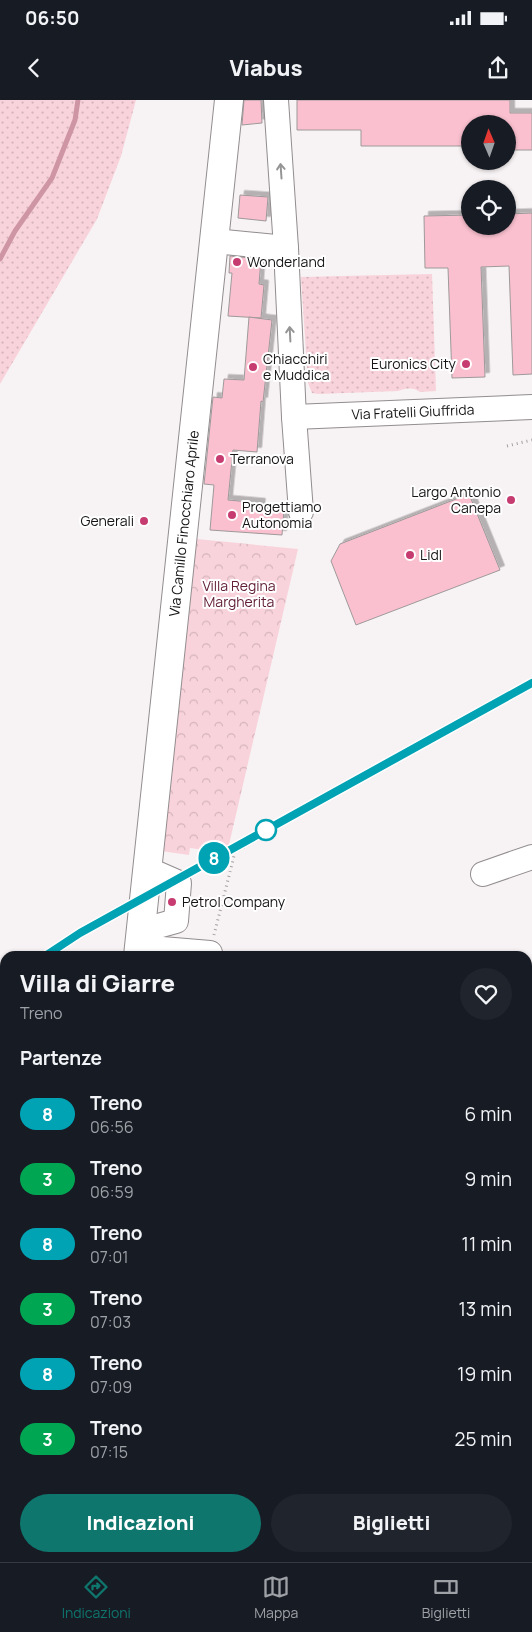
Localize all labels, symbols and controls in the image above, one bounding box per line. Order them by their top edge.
text: 06:50 [25,5,79,31]
text: Viabus [229,53,303,83]
icon: back [20,54,48,82]
icon: share [484,54,512,82]
north arrow [461,115,516,170]
map controls [461,115,516,235]
one-way arrow [277,164,286,180]
button: locate [461,180,516,235]
place label: Wonderland [247,252,325,271]
marker: Wonderland [231,256,243,268]
one-way arrow [286,326,295,342]
place label: Chiacchiri e Muddica [263,349,329,384]
place label: Euronics City [371,354,457,373]
marker: Euronics City [460,358,472,370]
marker: Chiacchiri e Muddica [247,361,259,373]
street label: Via Fratelli Giuffrida [351,399,475,424]
street label: Via Camillo Finocchiaro Aprile [164,429,203,617]
place label: Terranova [230,449,294,468]
marker: Terranova [214,453,226,465]
place label: Largo Antonio Canepa [411,482,501,517]
marker: Largo Antonio Canepa [505,494,517,506]
place label: Progettiamo Autonomia [242,497,322,532]
marker: Progettiamo Autonomia [226,509,238,521]
place label: Generali [81,511,134,530]
marker: Generali [138,515,150,527]
place label: Lidl [420,545,442,564]
marker: Lidl [404,549,416,561]
park label: Villa Regina Margherita [202,576,276,611]
unlabelled marker [255,819,277,841]
line badge: 8 [198,842,230,874]
text: 8 [208,846,220,870]
place label: Petrol Company [182,892,286,911]
marker: Petrol Company [166,896,178,908]
text: Villa di Giarre [20,966,175,999]
button: heart [460,968,512,1020]
text: Treno [20,1002,62,1024]
text: Partenze [20,1045,102,1071]
text: Treno [90,1090,143,1116]
text: 6 min [465,1101,512,1127]
text: 8 [42,1102,53,1126]
text: 06:56 [90,1116,134,1138]
text: Treno [90,1155,143,1181]
text: 9 min [465,1166,512,1192]
text: 3 [42,1167,53,1191]
text: 06:59 [90,1181,134,1203]
text: Treno [90,1220,143,1246]
text: 11 min [462,1231,512,1257]
text: 8 [42,1232,53,1256]
text: 07:01 [90,1246,129,1268]
text: Treno [90,1285,143,1311]
text: 13 min [458,1296,512,1322]
text: 3 [42,1297,53,1321]
text: 07:03 [90,1311,131,1333]
text: Treno [90,1350,143,1376]
text: 19 min [457,1361,512,1387]
text: 8 [42,1362,53,1386]
text: 07:09 [90,1376,132,1398]
text: Treno [90,1415,143,1441]
text: 25 min [455,1426,512,1452]
text: 3 [42,1427,53,1451]
text: 07:15 [90,1441,128,1463]
button: Indicazioni [20,1494,261,1552]
button: Biglietti [271,1494,512,1552]
tab: Indicazioni [62,1573,131,1622]
tab: Mappa [254,1573,298,1622]
tab: Biglietti [422,1573,470,1622]

